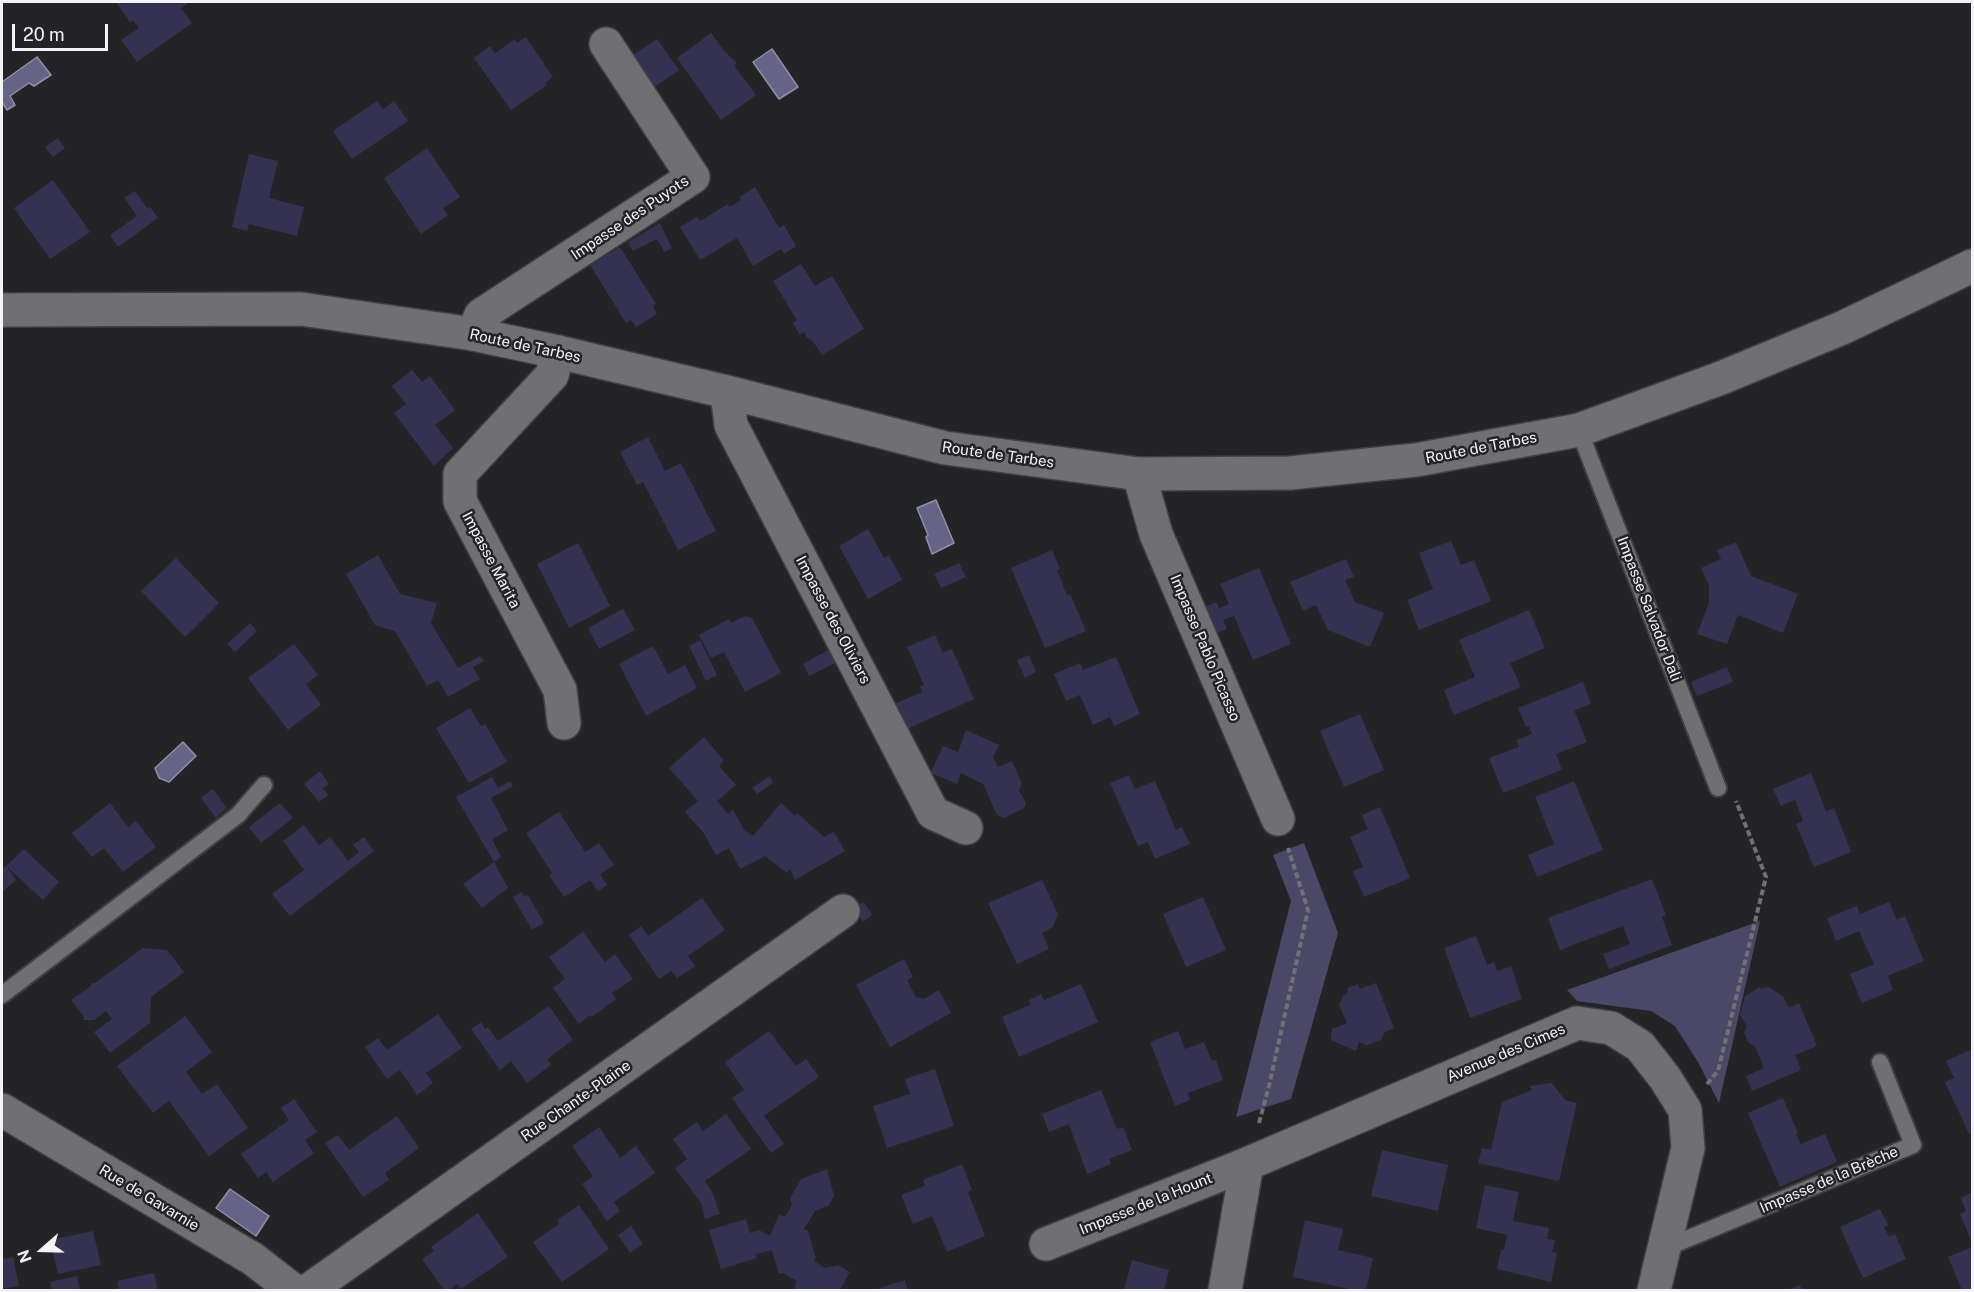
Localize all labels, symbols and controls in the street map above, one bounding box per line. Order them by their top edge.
scale bar [15,12,111,50]
text: 20 m [23,24,65,45]
street label: Impasse des Puyots [568,172,692,264]
street label: Route de Tarbes [468,325,582,367]
street label: Route de Tarbes [1424,428,1538,468]
street label: Route de Tarbes [941,438,1055,472]
street label: Impasse Marita [458,509,524,611]
street label: Impasse Salvador Dali [1613,534,1685,684]
street label: Impasse des Oliviers [792,553,874,687]
street label: Impasse Pablo Picasso [1166,572,1244,724]
street label: Avenue des Cimes [1444,1020,1568,1086]
street label: Rue Chante-Plaine [518,1056,634,1146]
street label: Impasse de la Brèche [1757,1143,1901,1217]
street label: Rue de Gavarnie [96,1161,202,1235]
street label: Impasse de la Hount [1077,1169,1215,1239]
north arrow [12,1220,72,1280]
text: N [14,1247,36,1265]

